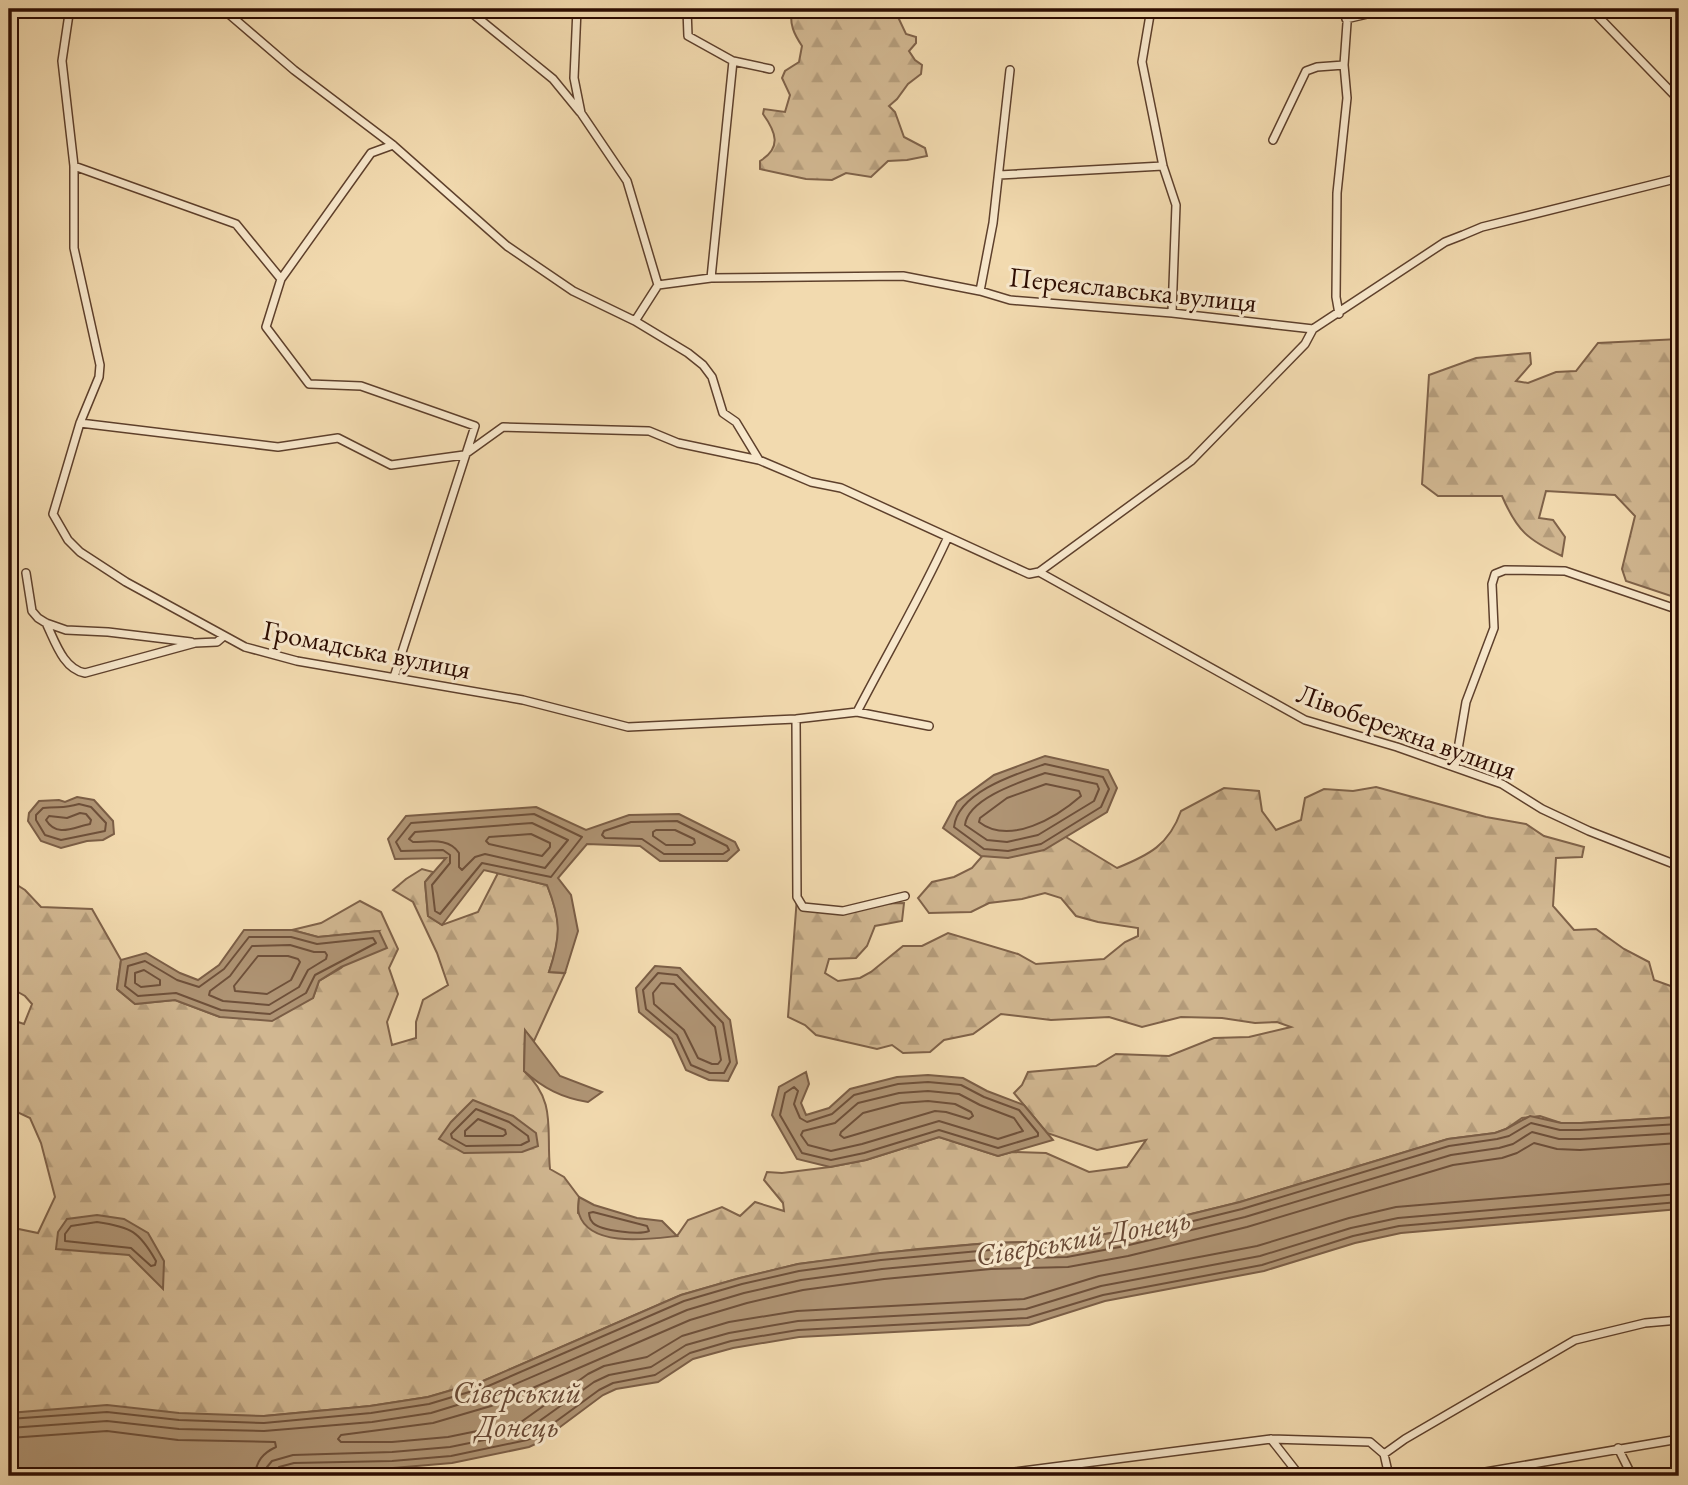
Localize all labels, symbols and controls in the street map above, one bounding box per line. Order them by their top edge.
street label: Переяславська вулиця [1007,258,1259,320]
street label: Громадська вулиця [260,611,474,687]
street label: Лівобережна вулиця [1292,675,1522,787]
water label: Сіверський Донець [972,1199,1194,1275]
water label: Сіверський Донець [453,1373,581,1446]

